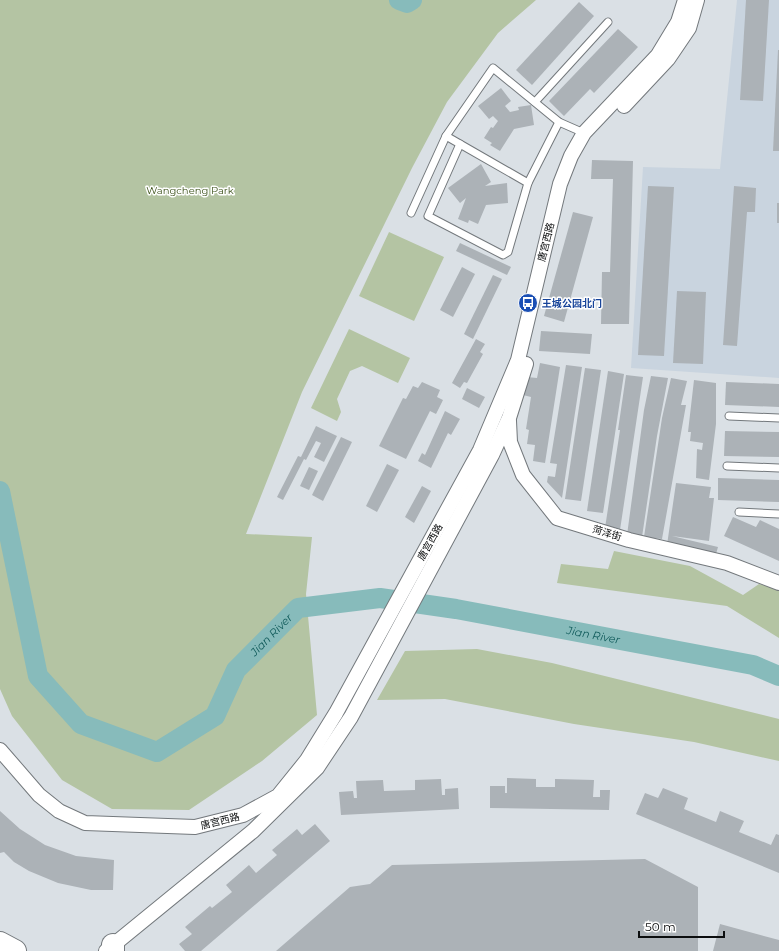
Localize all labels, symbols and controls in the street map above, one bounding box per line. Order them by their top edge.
park label: Wangcheng Park [146,184,234,197]
street label: 唐宫西路 [535,221,557,263]
bus stop icon: 王城公园北门 [517,292,539,314]
place label: 王城公园北门 [542,297,602,310]
street label: 唐宫西路 [415,521,445,563]
street label: 菏泽街 [591,522,623,544]
water label: Jian River [247,610,296,659]
water label: Jian River [565,623,622,647]
street label: 唐宫西路 [199,810,241,832]
scale bar [639,913,724,939]
text: 50 m [645,919,676,934]

